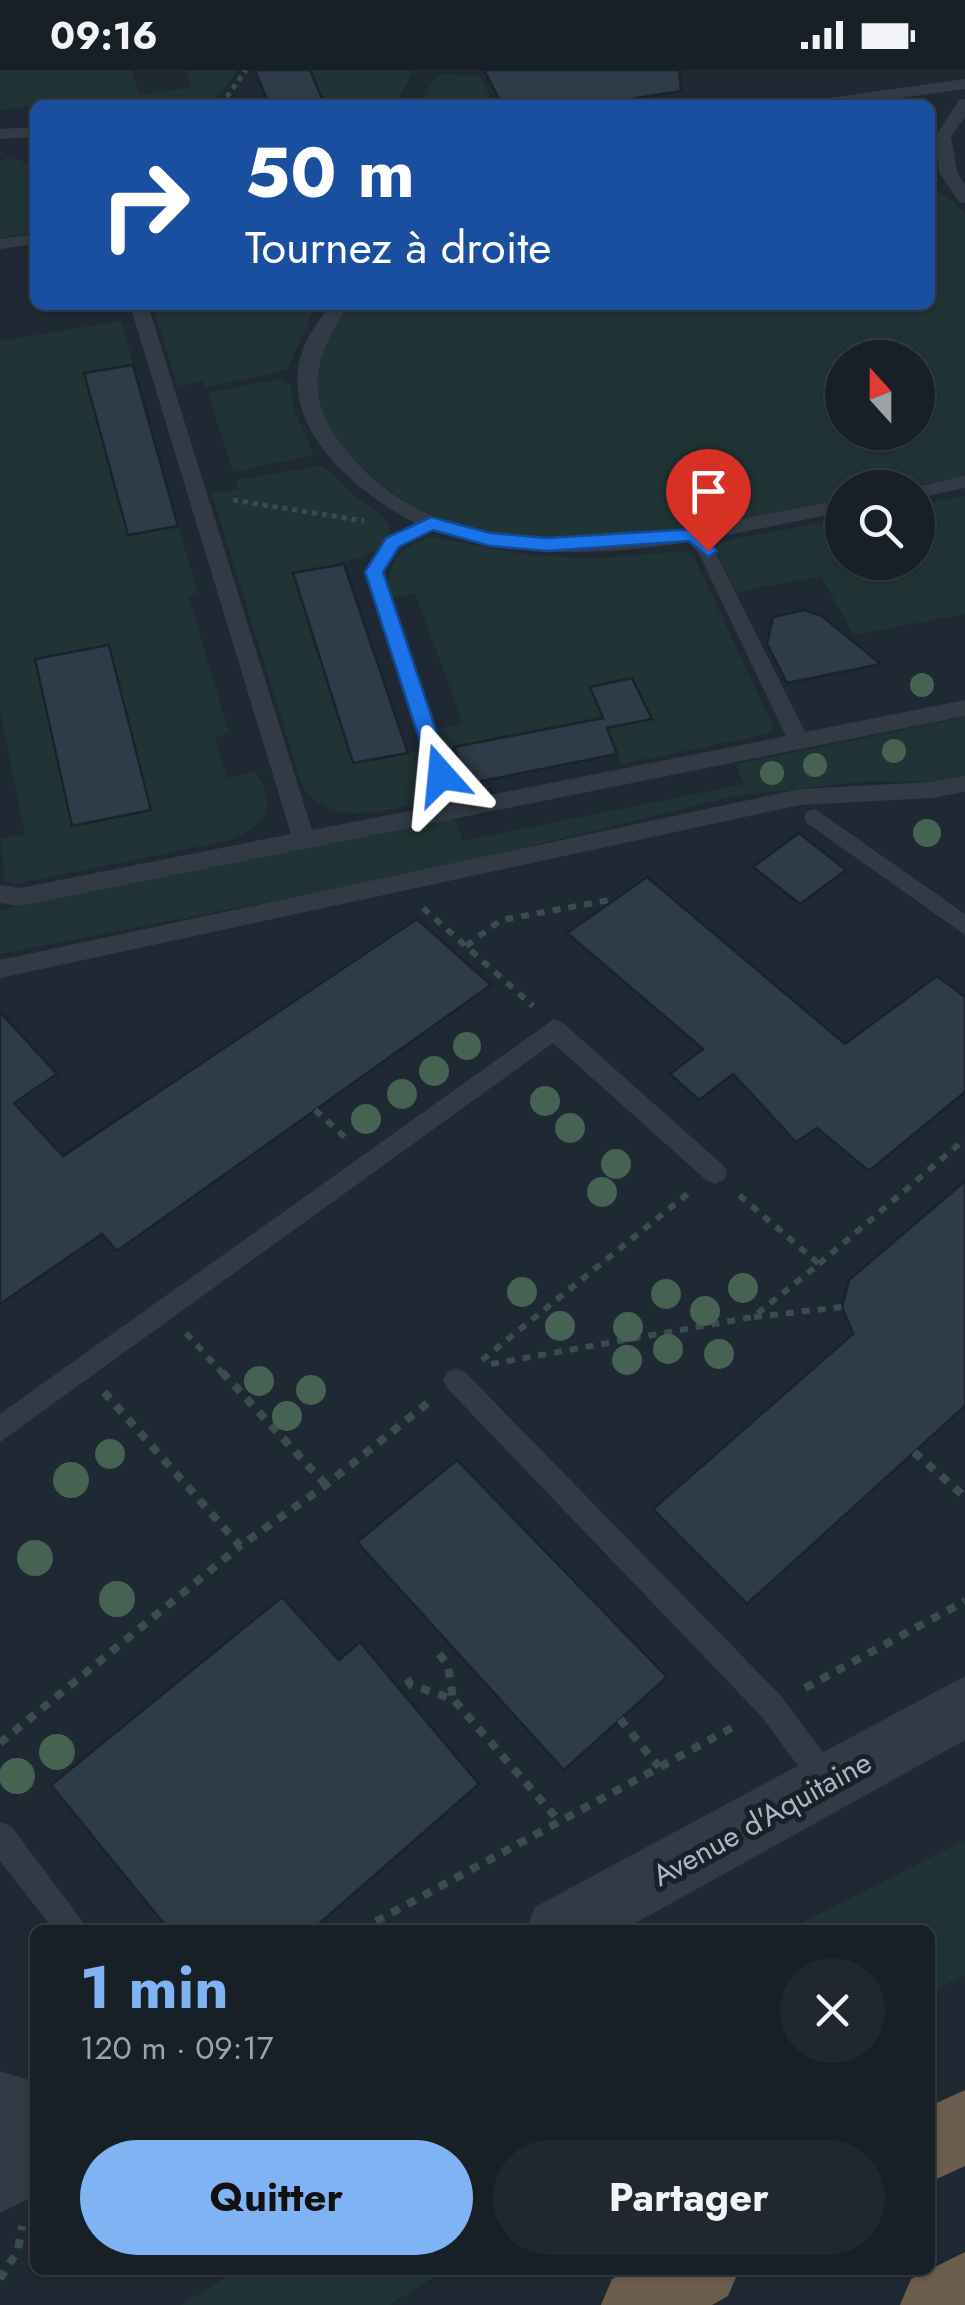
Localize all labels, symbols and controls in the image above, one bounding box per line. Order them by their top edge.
text: 09:16 [50,8,158,63]
text: 50 m [245,122,415,223]
icon: right [80,140,210,270]
text: Tournez à droite [245,215,551,280]
north arrow [825,340,935,450]
map controls [825,340,935,580]
pin [666,449,751,552]
icon: arrive [681,464,736,519]
button: search [825,470,935,580]
position arrow [389,723,493,827]
street label: Avenue d'Aquitaine [644,1740,879,1897]
text: 1 min [80,1944,229,2031]
button: close [780,1958,885,2063]
text: 120 m · 09:17 [80,2025,274,2071]
button: Quitter [80,2140,473,2255]
button: Partager [493,2140,885,2255]

